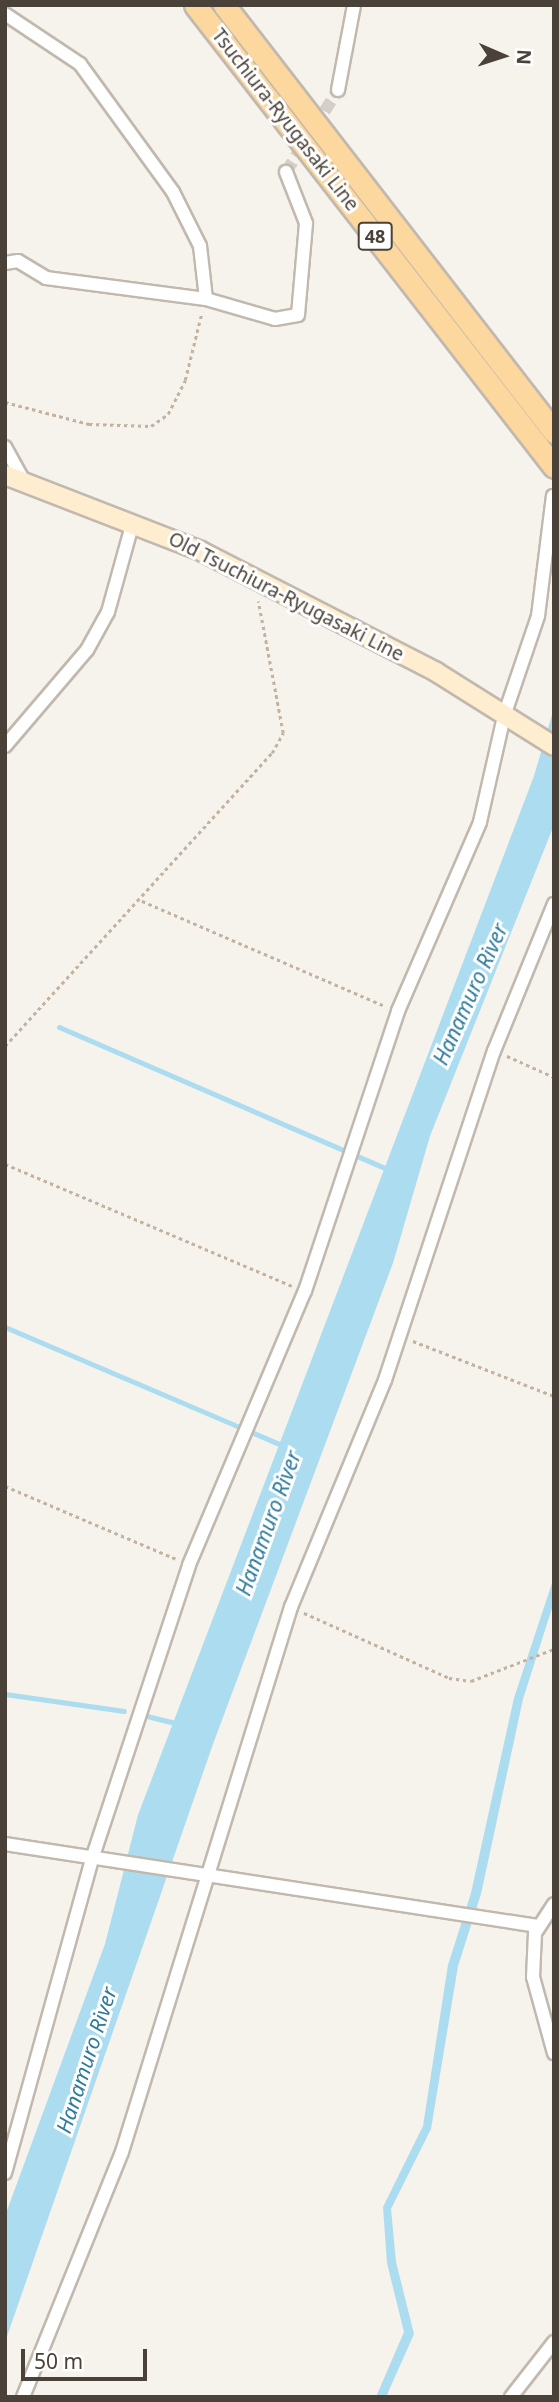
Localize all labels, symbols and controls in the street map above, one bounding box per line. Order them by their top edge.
north arrow [468,21,538,91]
street label: Tsuchiura-Ryugasaki Line [207,24,363,216]
text: N [511,49,537,65]
road number: 48 [358,222,392,250]
street label: Old Tsuchiura-Ryugasaki Line [165,528,407,666]
water label: Hanamuro River [428,919,512,1069]
water label: Hanamuro River [230,1447,306,1599]
water label: Hanamuro River [51,1984,121,2136]
scale bar [24,2336,150,2380]
text: 50 m [34,2347,83,2375]

